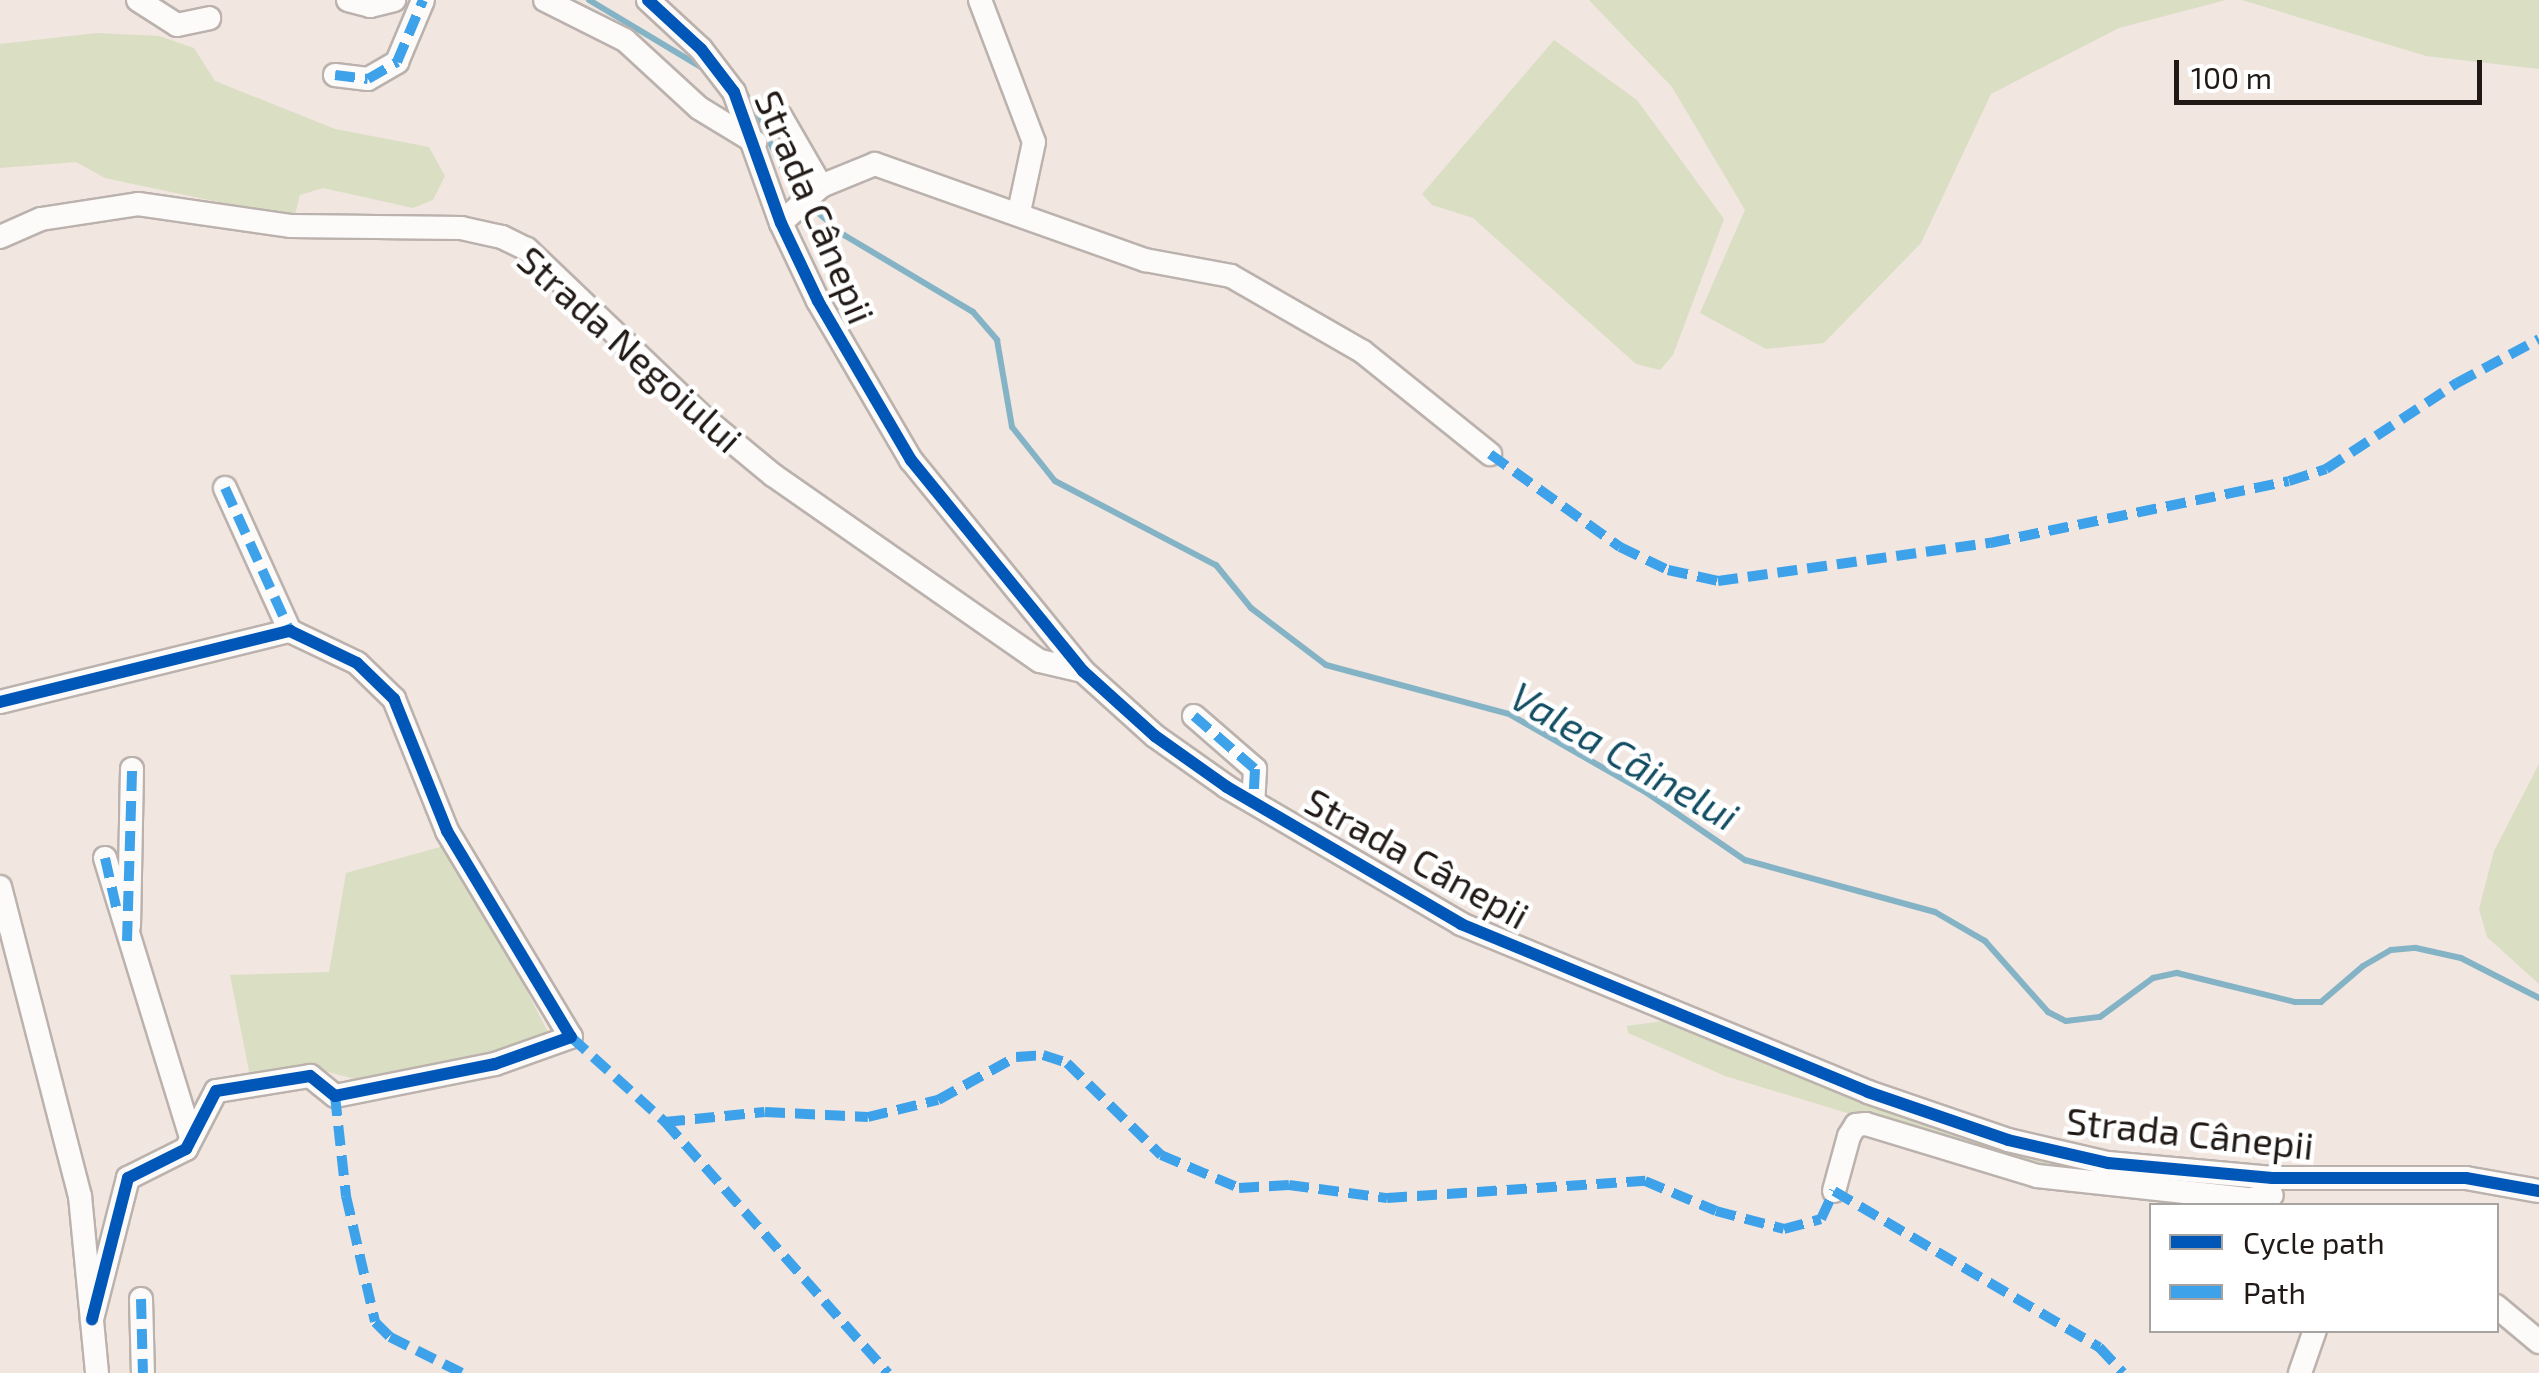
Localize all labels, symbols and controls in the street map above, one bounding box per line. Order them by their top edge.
scale bar [2179,40,2486,102]
text: 100 m [2191,59,2272,95]
street label: Strada Cânepii [745,84,885,330]
street label: Strada Negoiului [508,236,752,462]
water label: Valea Câinelui [1503,671,1747,839]
street label: Strada Cânepii [1297,778,1537,938]
street label: Strada Cânepii [2064,1097,2316,1169]
legend [2149,1203,2499,1333]
text: Cycle path [2243,1224,2385,1260]
text: Path [2243,1274,2306,1310]

